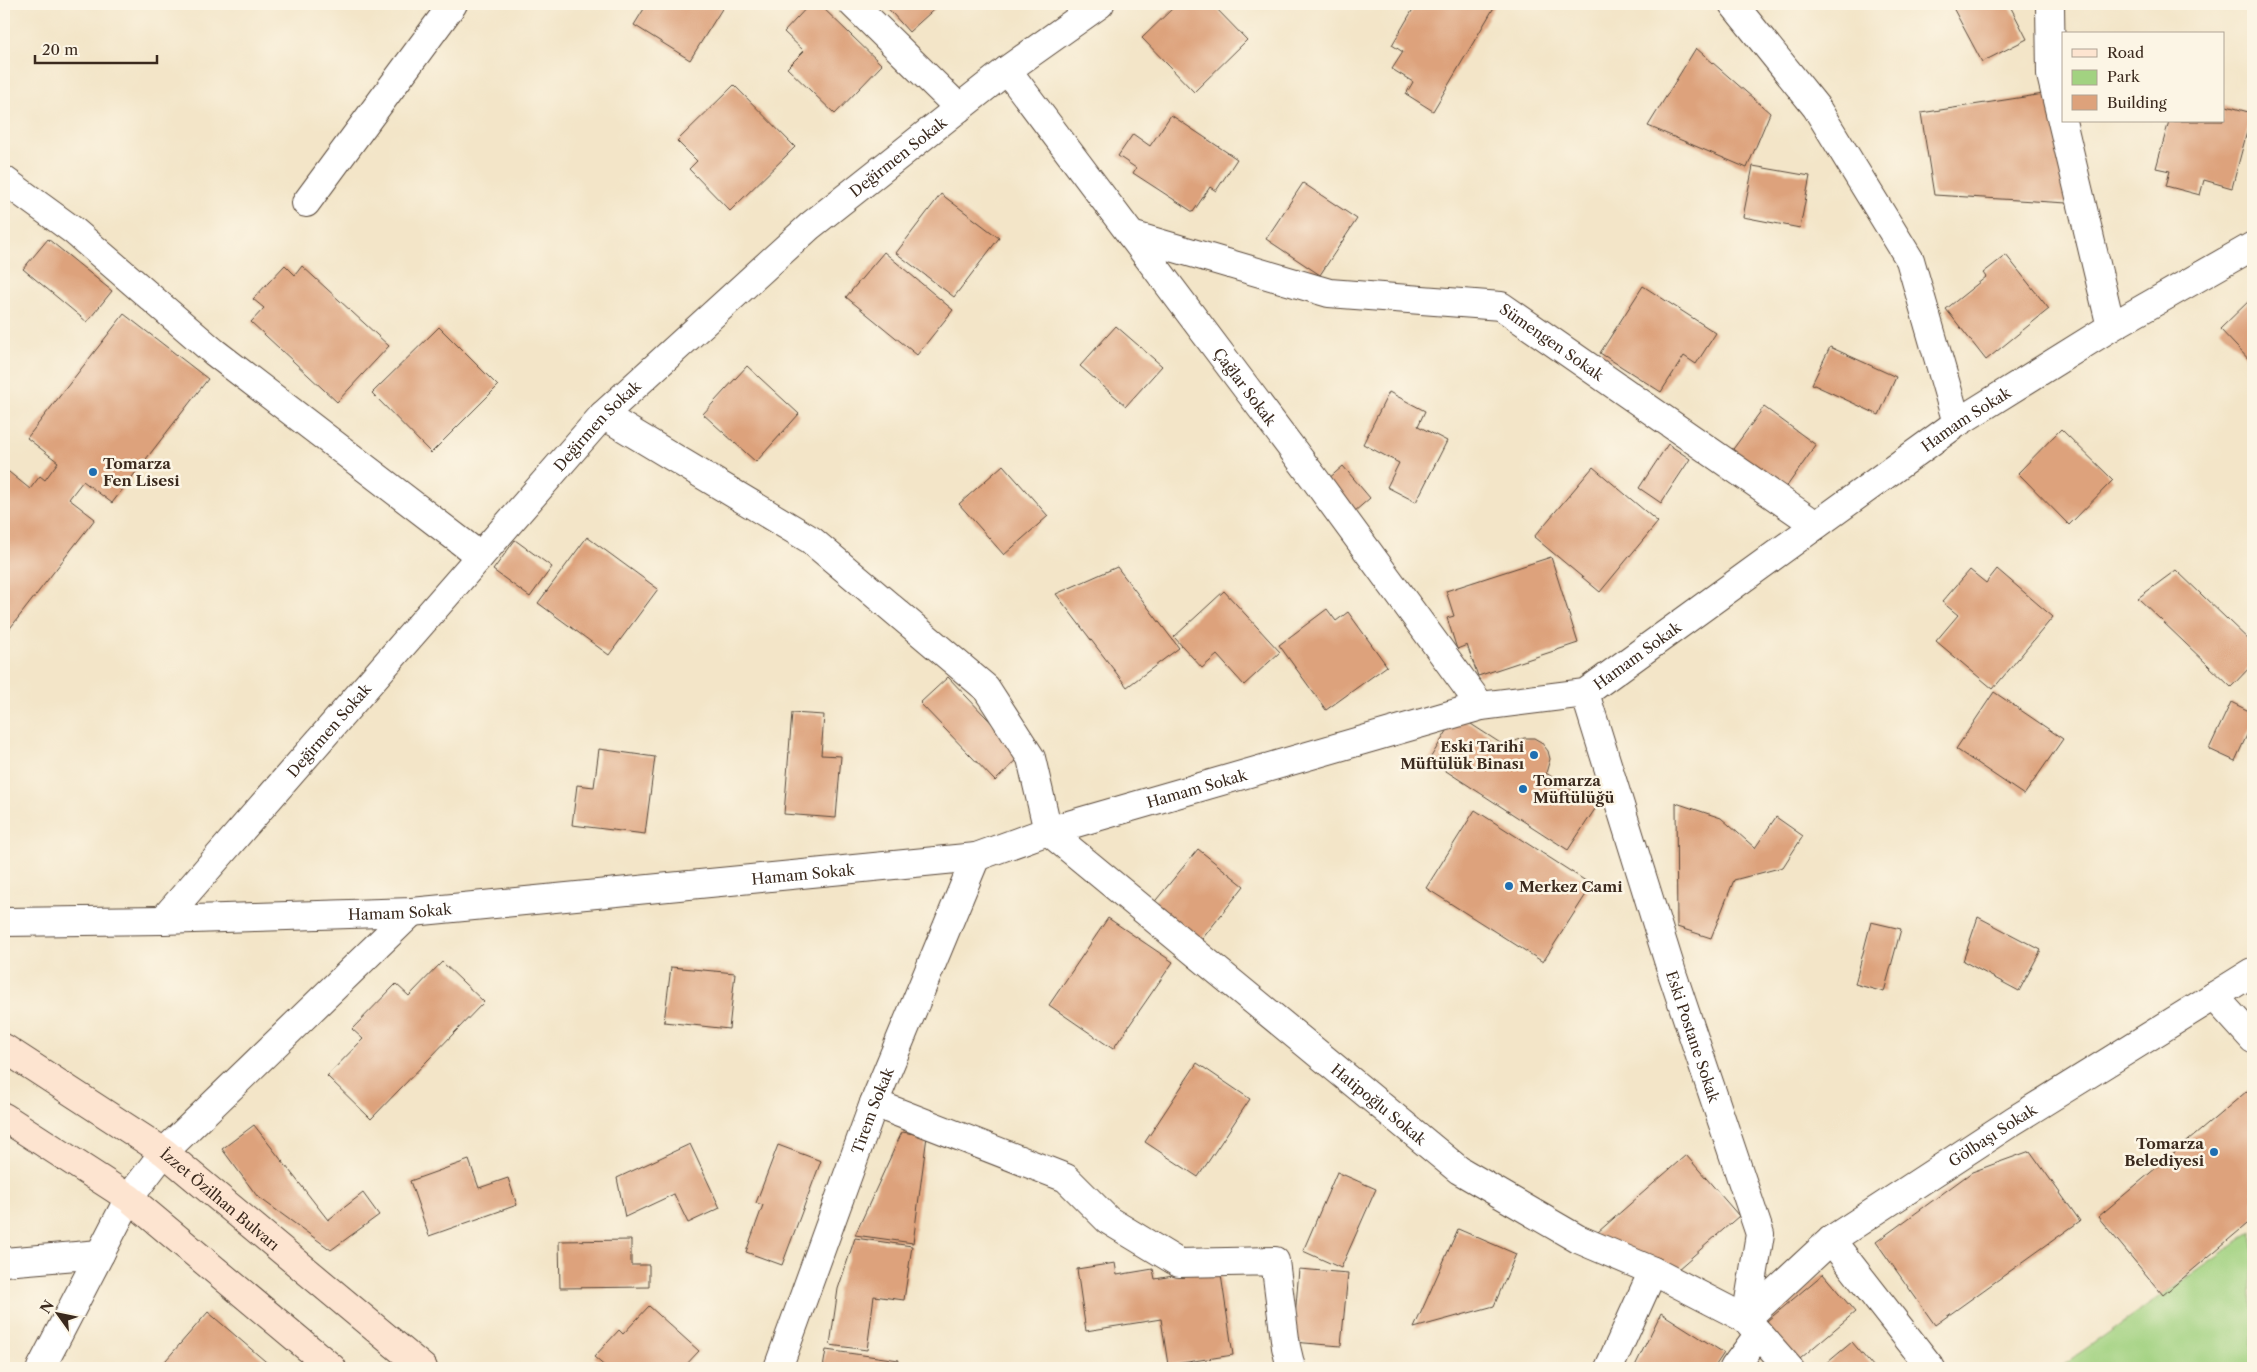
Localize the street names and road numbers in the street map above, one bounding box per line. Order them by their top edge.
street label: Değirmen Sokak [845,112,951,201]
street label: Sümengen Sokak [1496,299,1609,385]
street label: Çağlar Sokak [1210,344,1281,430]
street label: Değirmen Sokak [549,375,645,475]
street label: Hamam Sokak [1917,382,2015,456]
street label: Hamam Sokak [1589,616,1686,693]
street label: Değirmen Sokak [283,678,375,781]
street label: Hamam Sokak [1144,764,1250,812]
street label: Hamam Sokak [750,859,857,888]
street label: Hamam Sokak [348,899,454,924]
street label: Eski Postane Sokak [1662,968,1725,1106]
street label: Hatipoğlu Sokak [1327,1059,1431,1150]
street label: Tirem Sokak [847,1063,898,1157]
street label: Gölbaşı Sokak [1945,1099,2041,1170]
street label: İzzet Özilhan Bulvarı [157,1144,284,1254]

